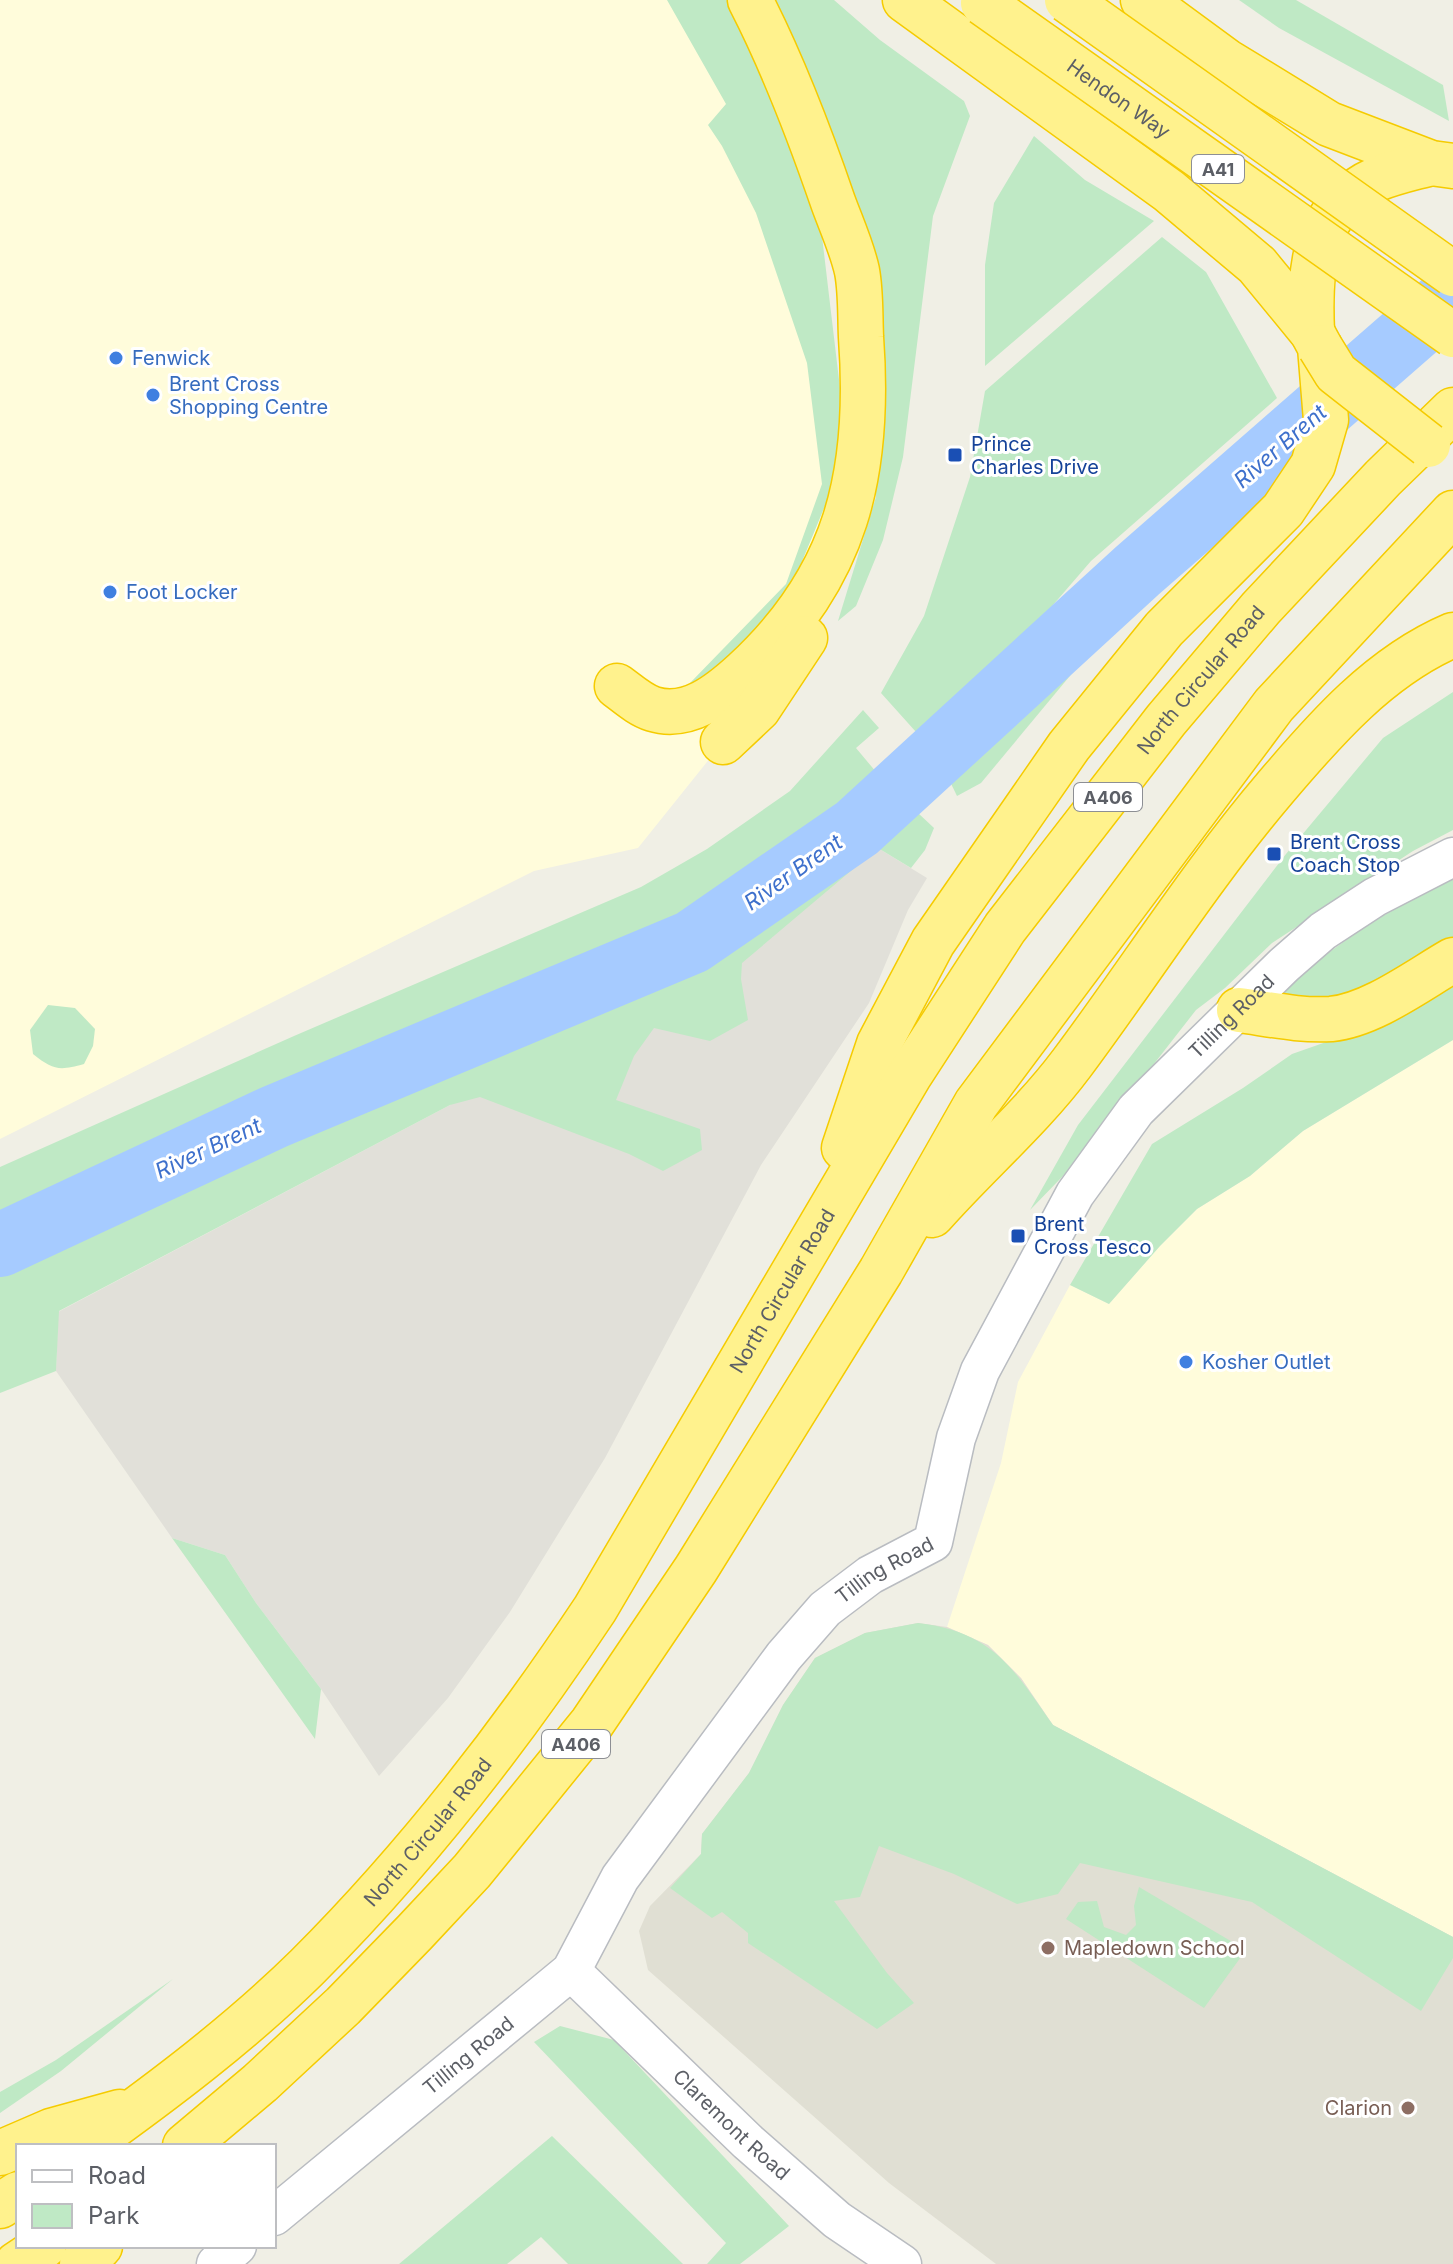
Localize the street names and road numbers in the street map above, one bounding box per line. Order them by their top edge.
street label: Hendon Way [1062,54,1175,143]
road number: A41 [1192,155,1244,183]
street label: North Circular Road [1132,601,1270,759]
road number: A406 [1074,783,1142,811]
street label: Tilling Road [1184,969,1279,1064]
street label: North Circular Road [725,1205,840,1377]
street label: Tilling Road [831,1532,938,1609]
road number: A406 [542,1730,610,1758]
street label: North Circular Road [359,1753,497,1911]
street label: Tilling Road [418,2011,519,2100]
street label: Claremont Road [668,2064,795,2185]

